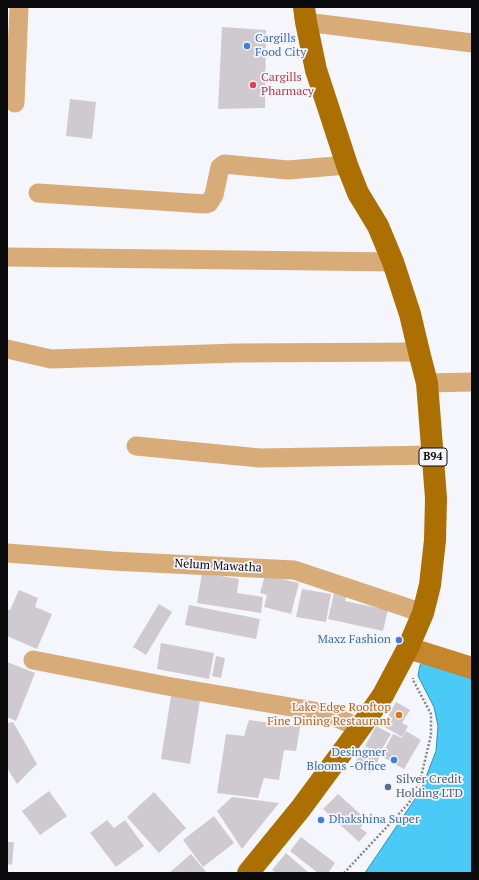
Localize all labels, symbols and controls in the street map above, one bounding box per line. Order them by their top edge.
place label: Cargills Food City [255,32,306,60]
marker: Cargills Food City [242,41,252,51]
place label: Cargills Pharmacy [261,71,314,99]
marker: Cargills Pharmacy [248,80,258,90]
road number: B94 [419,448,447,466]
street label: Nelum Mawatha [174,557,262,575]
place label: Maxz Fashion [318,633,391,647]
marker: Maxz Fashion [394,635,404,645]
place label: Lake Edge Rooftop Fine Dining Restaurant [267,701,391,729]
marker: Lake Edge Rooftop Fine Dining Restaurant [394,710,404,720]
place label: Desingner Blooms -Office [307,746,386,774]
marker: Desingner Blooms -Office [389,755,399,765]
place label: Silver Credit Holding LTD [396,773,463,801]
marker: Silver Credit Holding LTD [383,782,393,792]
place label: Dhakshina Super [329,813,420,827]
marker: Dhakshina Super [316,815,326,825]

